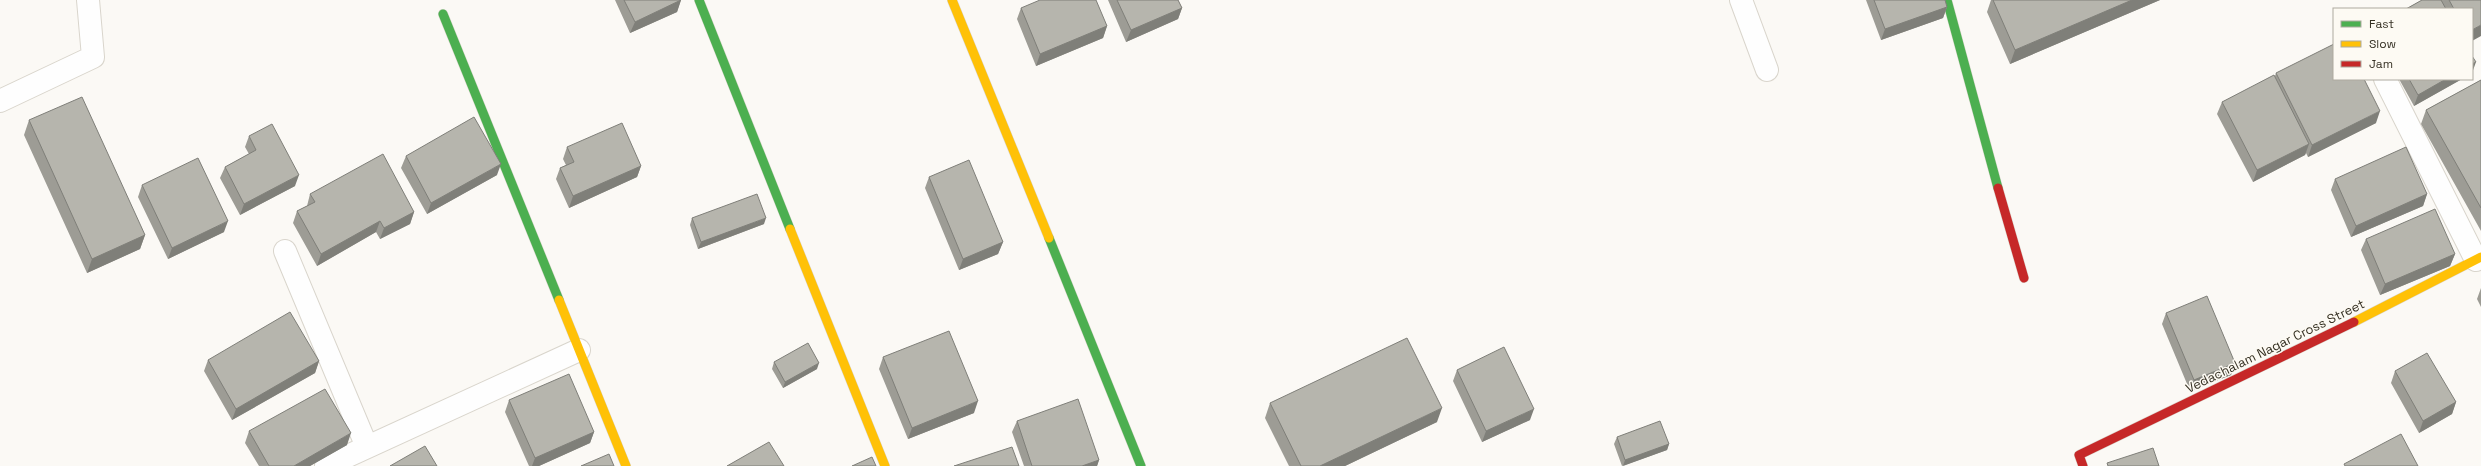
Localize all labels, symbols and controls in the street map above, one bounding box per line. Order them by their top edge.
legend [2333,8,2473,80]
text: Fast [2369,16,2394,32]
text: Slow [2369,36,2396,52]
text: Jam [2369,56,2393,72]
street label: Vedachalam Nagar Cross Street [2183,295,2367,397]

